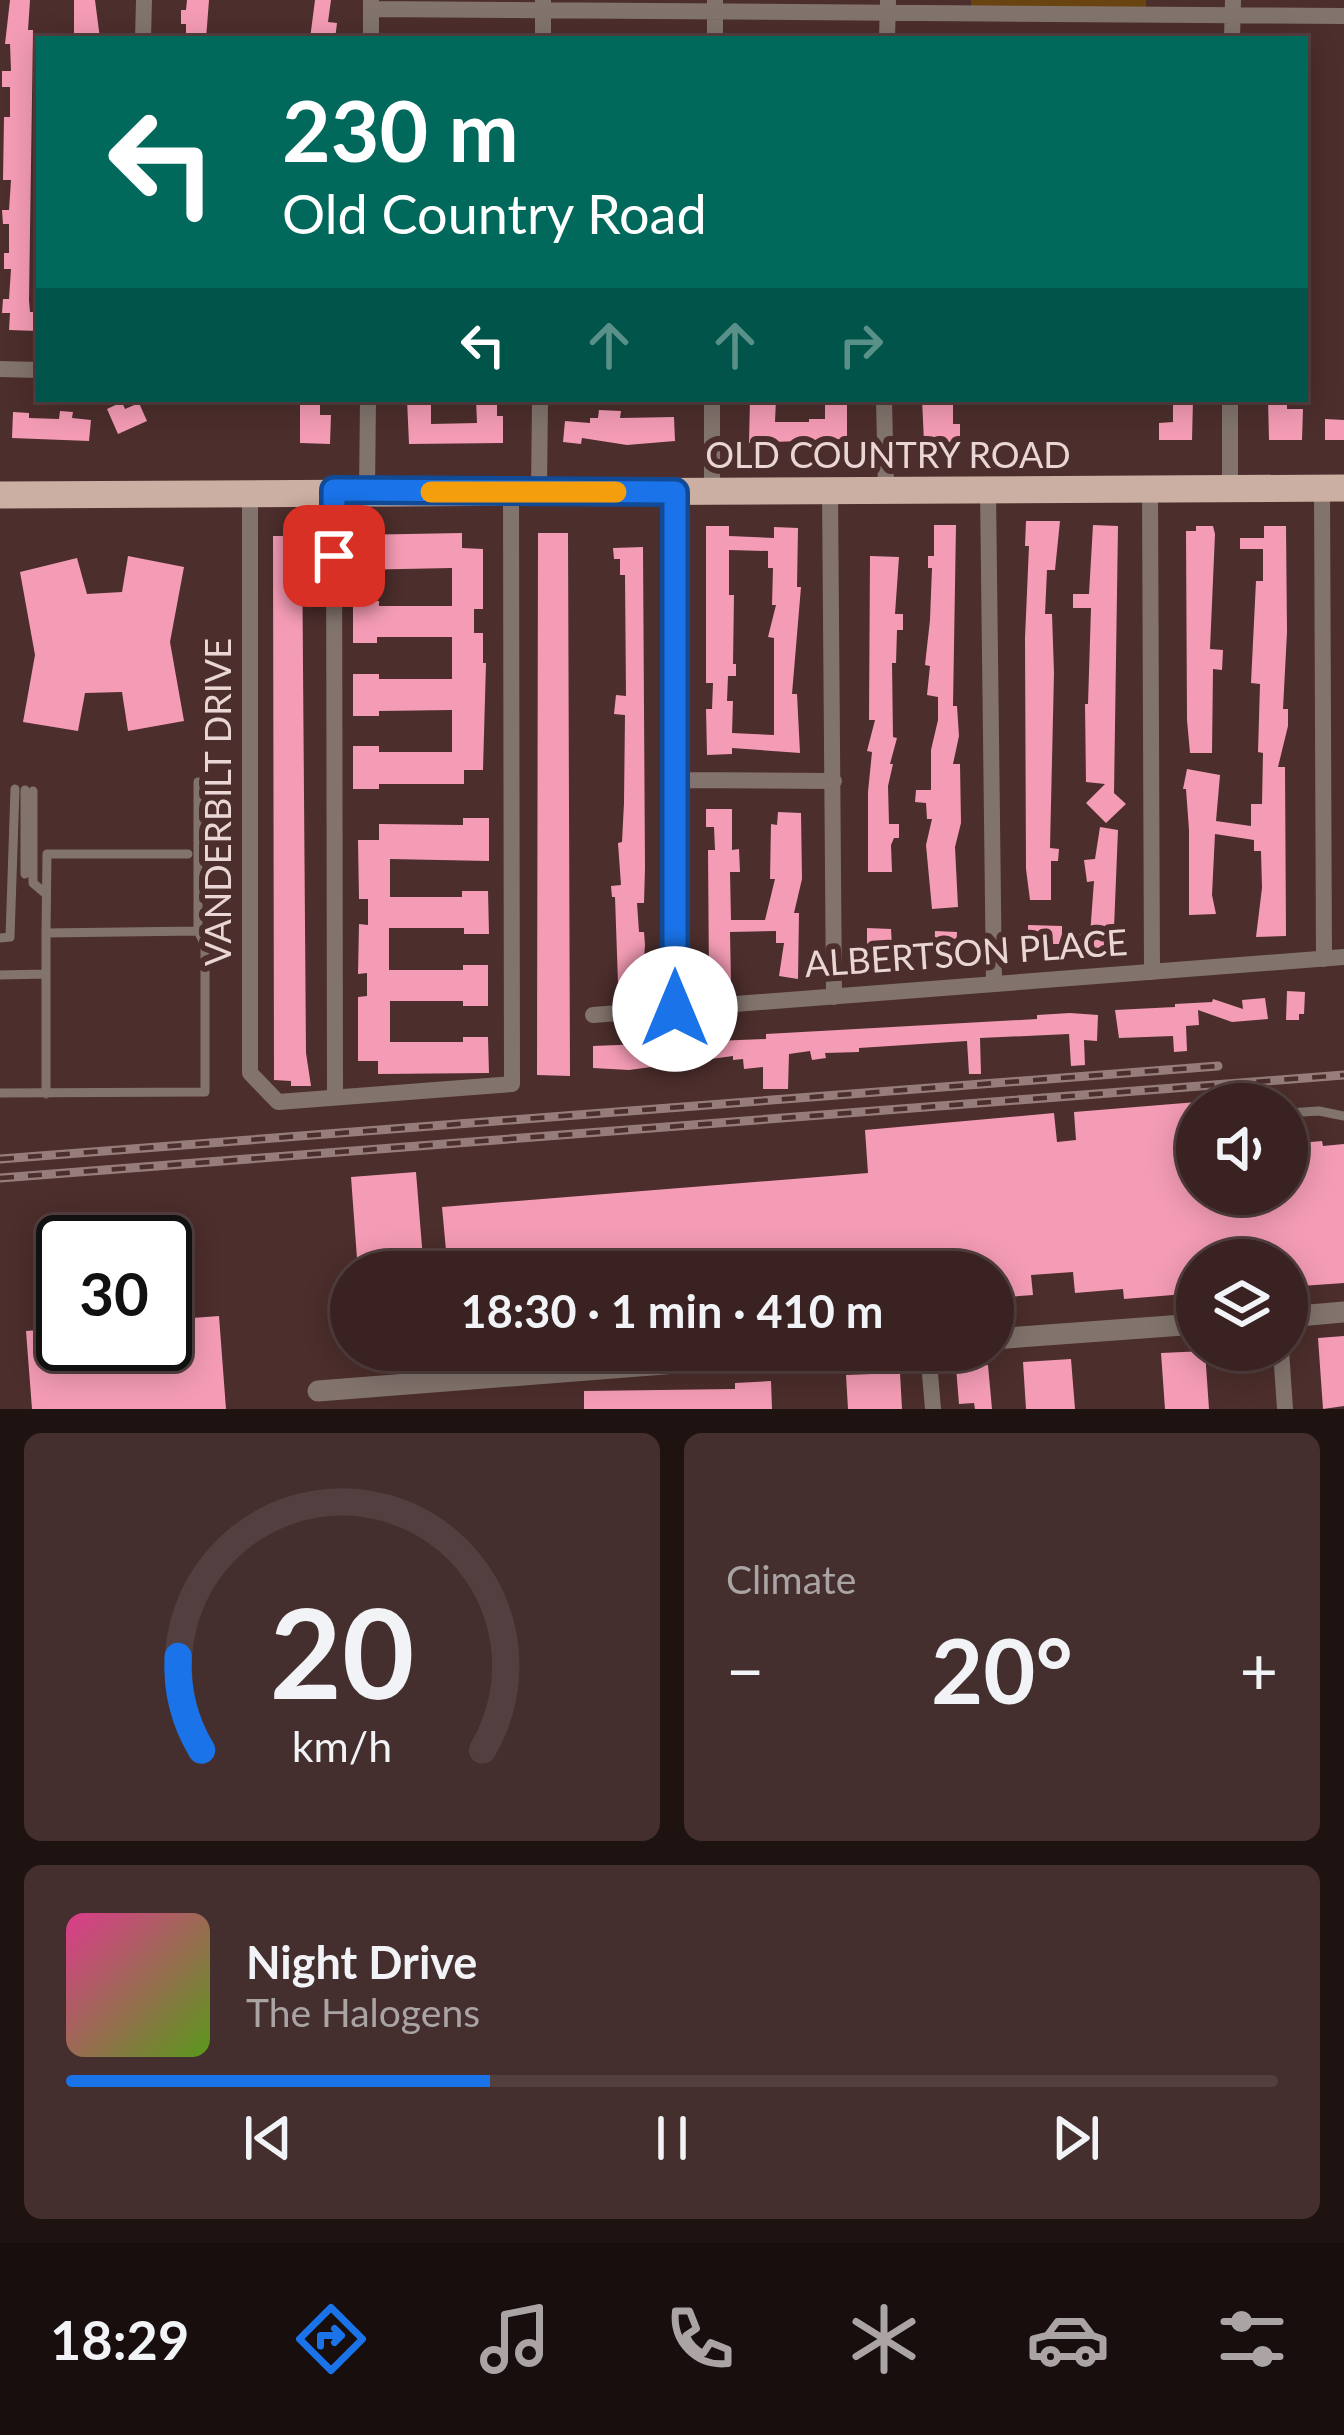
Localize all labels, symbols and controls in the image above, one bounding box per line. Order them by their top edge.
text: 230 m [282,79,519,180]
icon: left [84,84,240,240]
text: Old Country Road [282,181,707,246]
icon: left [450,312,516,378]
icon: ahead [576,312,642,378]
icon: ahead [702,312,768,378]
icon: right [828,312,894,378]
street label: OLD COUNTRY ROAD [705,432,1071,476]
pin [283,505,385,607]
icon: arrive [301,523,367,589]
street label: VANDERBILT DRIVE [195,638,239,966]
street label: ALBERTSON PLACE [803,919,1129,985]
position arrow [612,946,738,1072]
map controls [1176,1083,1308,1371]
button: sound [1176,1083,1308,1215]
speed limit sign: 30 [36,1215,192,1371]
button: layers [1176,1239,1308,1371]
text: 18:30 · 1 min · 410 m [461,1284,883,1338]
text: Climate [726,1556,856,1602]
text: 20 [270,1576,414,1726]
text: 20° [931,1615,1073,1723]
text: − [726,1630,764,1709]
text: + [1240,1630,1278,1709]
text: km/h [292,1720,392,1771]
text: Night Drive [246,1935,477,1989]
text: The Halogens [246,1989,480,2035]
icon: previous [235,2105,301,2171]
icon: pause [639,2105,705,2171]
icon: next [1043,2105,1109,2171]
icon: directions [289,2297,373,2381]
icon: music [473,2297,557,2381]
icon: phone [658,2297,742,2381]
icon: climate [842,2297,926,2381]
icon: car [1026,2297,1110,2381]
icon: filters [1210,2297,1294,2381]
text: 18:29 [50,2307,189,2372]

